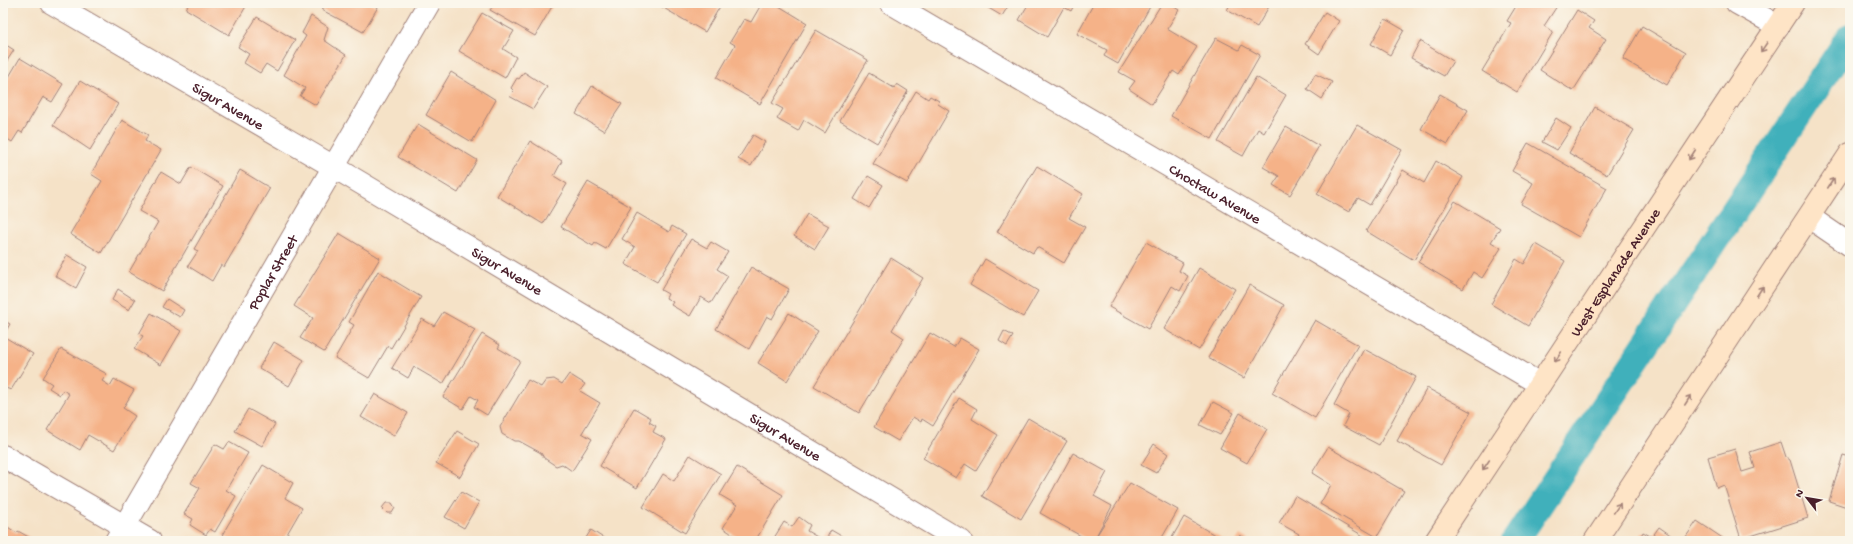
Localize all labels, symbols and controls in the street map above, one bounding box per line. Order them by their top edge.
one-way arrow [1760,41,1768,52]
street label: Sigur Avenue [188,79,267,135]
one-way arrow [1687,149,1695,161]
street label: Choctaw Avenue [1165,161,1264,229]
one-way arrow [1827,178,1835,189]
street label: West Esplanade Avenue [1567,205,1665,341]
street label: Poplar Street [245,231,304,315]
street label: Sigur Avenue [467,244,545,300]
one-way arrow [1756,286,1764,297]
one-way arrow [1554,351,1562,362]
one-way arrow [1685,394,1693,406]
street label: Sigur Avenue [746,410,824,466]
one-way arrow [1482,460,1490,471]
north arrow [1787,478,1827,518]
text: N [1793,488,1807,500]
one-way arrow [1613,503,1621,514]

